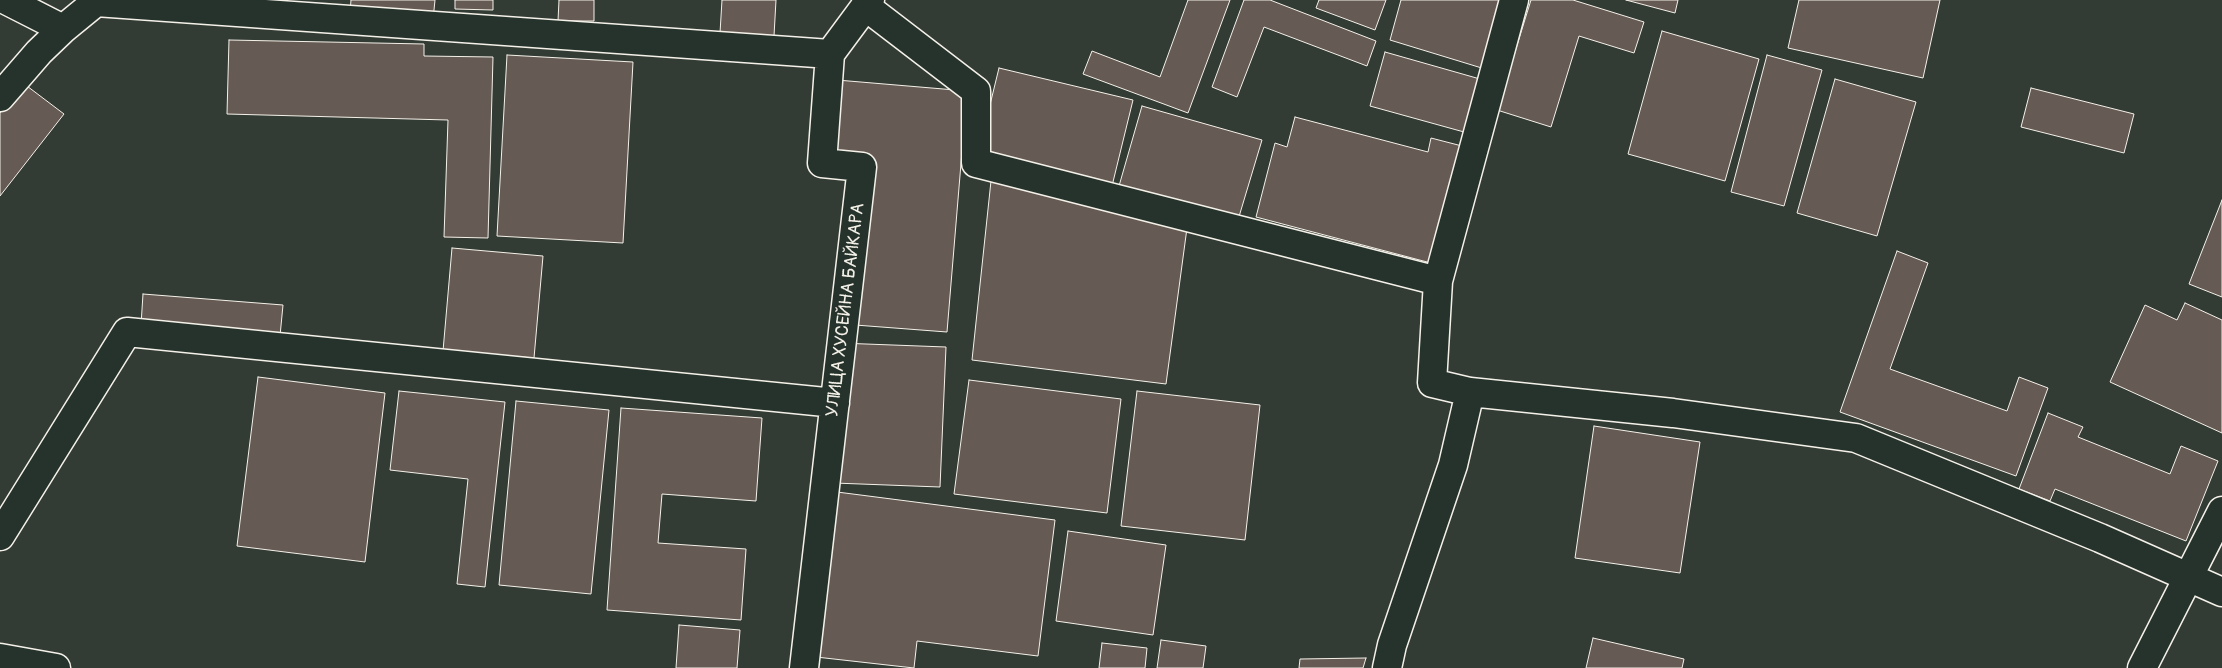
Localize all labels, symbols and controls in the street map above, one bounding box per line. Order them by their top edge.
street label: УЛИЦА ХУСЕЙНА БАЙКАРА [822,202,870,418]

